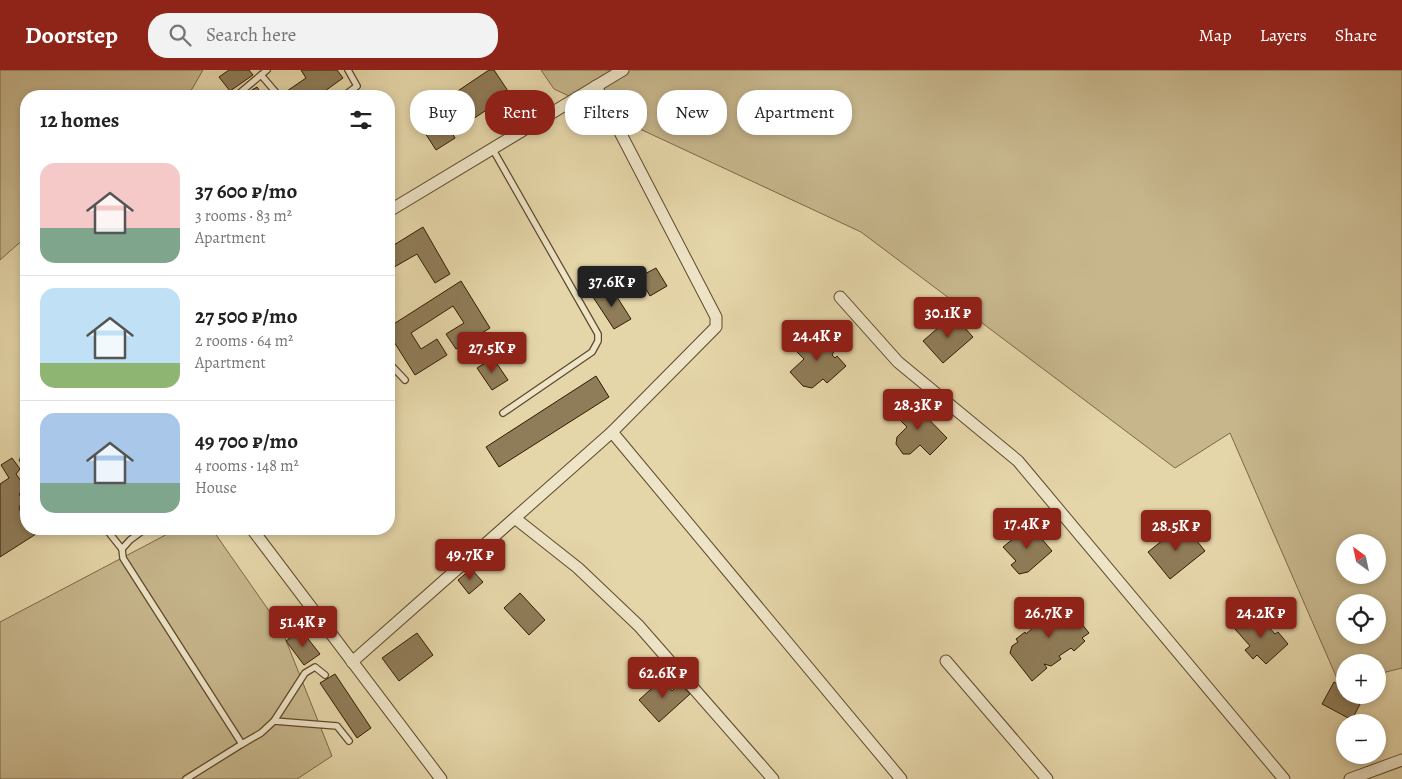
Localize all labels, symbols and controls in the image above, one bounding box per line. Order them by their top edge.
search box [148,13,498,58]
text: Doorstep [25,19,118,51]
icon: search [166,21,194,49]
text: Search here [206,22,296,48]
text: Map [1199,23,1232,47]
text: Layers [1260,23,1307,47]
text: Share [1335,23,1377,47]
chip: Buy [410,90,475,135]
chip: Rent [485,90,555,135]
chip: Filters [565,90,647,135]
chip: New [657,90,727,135]
chip: Apartment [737,90,852,135]
text: 12 homes [40,106,119,134]
icon: filters [347,106,375,134]
text: 37 600 ₽/mo [195,177,297,205]
icon: home [80,183,140,243]
text: 3 rooms · 83 m² [195,205,292,227]
text: Apartment [195,227,266,249]
pin: 37.6K ₽ [566,266,658,308]
text: 37.6K ₽ [588,271,636,293]
pin: 30.1K ₽ [902,296,994,339]
text: 27 500 ₽/mo [195,302,298,330]
text: 30.1K ₽ [925,302,971,324]
icon: home [80,308,140,368]
pin: 24.4K ₽ [771,320,863,362]
text: 24.4K ₽ [793,325,841,347]
text: 2 rooms · 64 m² [195,330,293,352]
pin: 27.5K ₽ [446,332,538,374]
text: 27.5K ₽ [468,337,516,359]
text: Apartment [195,352,266,374]
pin: 28.3K ₽ [872,388,964,431]
text: 28.3K ₽ [894,394,942,416]
text: 49 700 ₽/mo [195,427,298,455]
icon: home [80,433,140,493]
text: 4 rooms · 148 m² [195,455,299,477]
text: House [195,477,237,499]
pin: 17.4K ₽ [981,508,1073,550]
pin: 28.5K ₽ [1130,510,1222,552]
text: 17.4K ₽ [1004,513,1050,535]
text: 28.5K ₽ [1152,515,1200,537]
north arrow [1336,534,1386,584]
map controls [1336,534,1386,764]
pin: 49.7K ₽ [424,538,516,581]
text: 49.7K ₽ [446,544,494,566]
button: locate [1336,594,1386,644]
pin: 26.7K ₽ [1003,596,1095,639]
pin: 24.2K ₽ [1215,596,1307,639]
text: 26.7K ₽ [1025,602,1073,624]
text: 24.2K ₽ [1237,602,1285,624]
pin: 51.4K ₽ [257,606,349,648]
text: 51.4K ₽ [280,611,326,633]
button: + [1336,654,1386,704]
pin: 62.6K ₽ [617,656,709,699]
text: 62.6K ₽ [639,662,687,684]
button: − [1336,714,1386,764]

